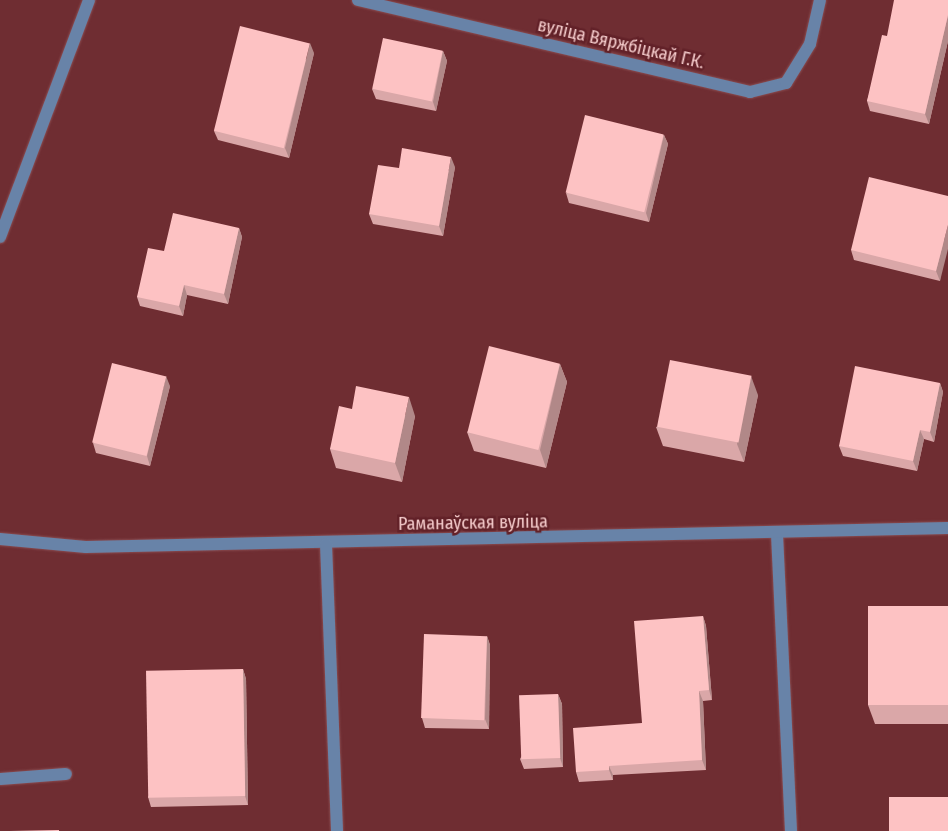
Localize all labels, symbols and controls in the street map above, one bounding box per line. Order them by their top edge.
street label: вуліца Вяржбіцкай Г.К. [536,14,706,74]
street label: Раманаўская вуліца [398,511,548,535]

